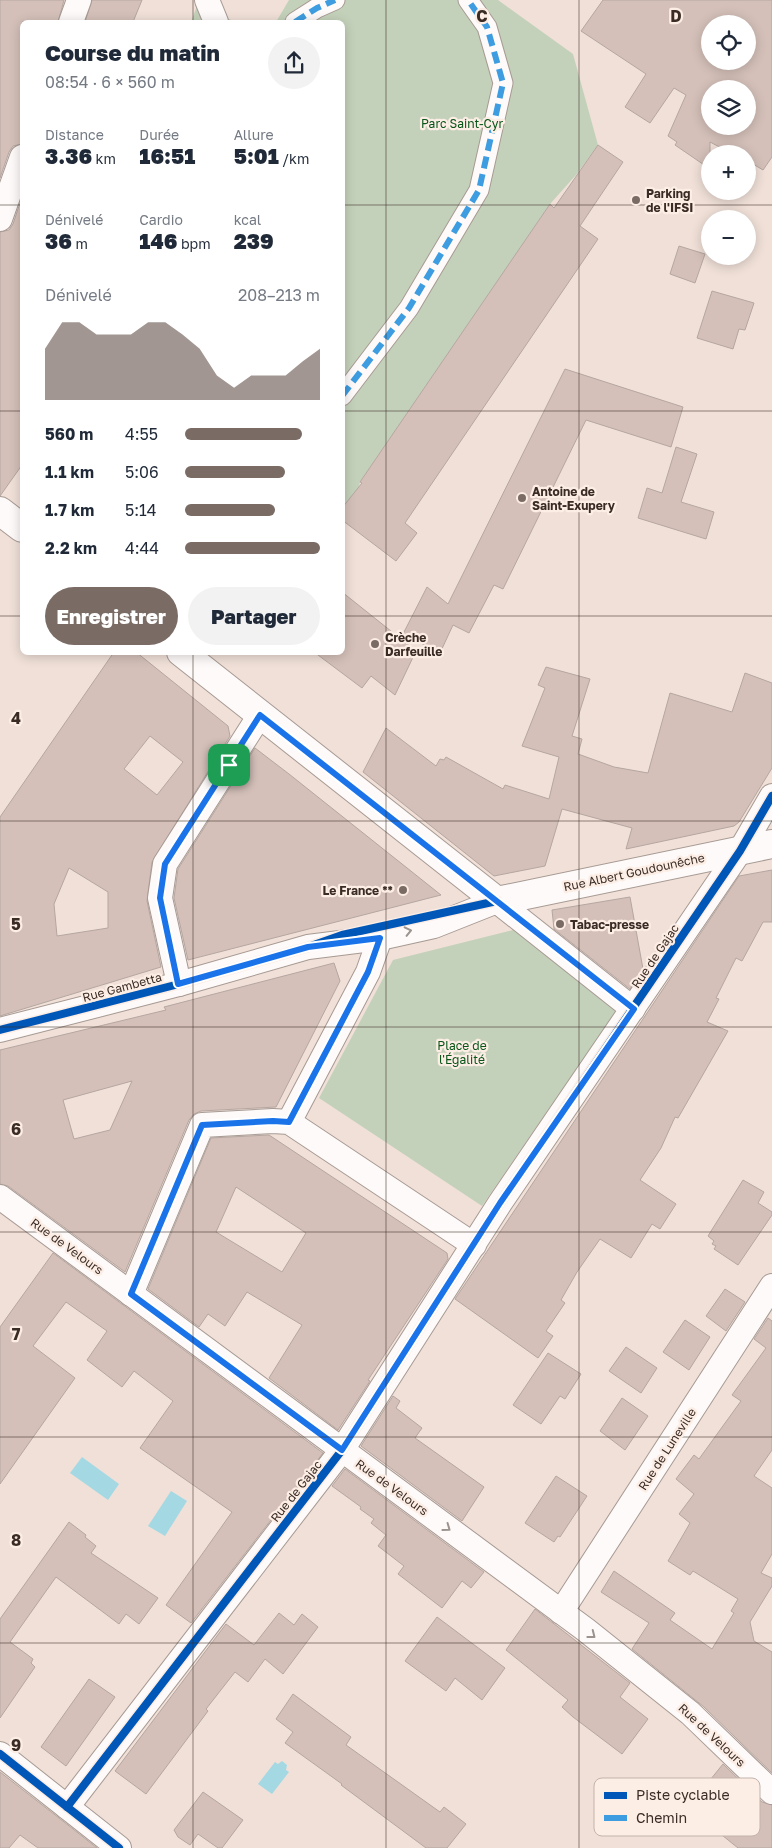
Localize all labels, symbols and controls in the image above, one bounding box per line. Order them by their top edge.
text: C [476,6,488,26]
text: D [670,6,682,26]
map controls [701,15,756,265]
button: locate [701,15,756,70]
button: share [268,37,320,89]
text: Course du matin [45,39,220,66]
text: 08:54 · 6 × 560 m [45,72,175,92]
button: layers [701,80,756,135]
park label: Parc Saint-Cyr [421,116,503,131]
text: Distance [45,126,104,143]
text: Durée [139,126,179,143]
text: Allure [234,126,274,143]
text: 3.36 [45,143,92,169]
text: 16:51 [139,143,195,169]
text: 5:01 [234,143,279,169]
button: + [701,145,756,200]
text: km [92,150,116,167]
text: /km [279,150,309,167]
place label: Parking de l'IFSI [646,186,693,215]
marker: Parking de l'IFSI [630,194,642,206]
button: − [701,210,756,265]
text: Dénivelé [45,211,103,228]
text: Cardio [139,211,183,228]
text: kcal [234,211,261,228]
text: 36 [45,228,72,254]
text: 146 [139,228,177,254]
text: 239 [234,228,274,254]
text: m [72,235,88,252]
text: bpm [177,235,211,252]
text: Dénivelé [45,285,112,305]
text: 208–213 m [238,285,320,305]
text: 560 m [45,424,93,444]
text: 4:55 [125,424,158,444]
text: 1.1 km [45,462,94,482]
text: 5:06 [125,462,159,482]
place label: Antoine de Saint-Exupery [532,484,616,513]
marker: Antoine de Saint-Exupery [516,492,528,504]
text: 1.7 km [45,500,94,520]
text: 5:14 [125,500,157,520]
text: 2.2 km [45,538,97,558]
text: 4:44 [125,538,159,558]
button: Enregistrer [45,587,178,645]
button: Partager [188,587,320,645]
place label: Crèche Darfeuille [385,630,442,659]
marker: Crèche Darfeuille [369,638,381,650]
text: 4 [11,708,21,728]
pin [208,744,250,786]
icon: arrive [215,751,243,779]
street label: Rue Albert Goudounêche [562,850,706,894]
place label: Le France ** [322,883,393,898]
marker: Le France ** [397,884,409,896]
text: 5 [11,914,21,934]
place label: Tabac-presse [570,917,649,932]
marker: Tabac-presse [554,918,566,930]
street label: Rue de Gajac [628,921,682,991]
one-way arrow [403,926,412,937]
street label: Rue Gambetta [81,969,163,1005]
park label: Place de l'Égalité [437,1038,487,1067]
text: 6 [11,1119,21,1139]
street label: Rue de Velours [28,1215,106,1277]
text: 7 [12,1324,21,1344]
street label: Rue de Luneville [635,1405,699,1493]
street label: Rue de Velours [353,1456,431,1518]
street label: Rue de Gajac [267,1457,325,1525]
one-way arrow [441,1522,450,1530]
text: 8 [11,1530,21,1550]
one-way arrow [586,1629,595,1637]
street label: Rue de Velours [675,1700,749,1770]
text: 9 [11,1735,21,1755]
legend [594,1778,760,1836]
text: Piste cyclable [636,1786,730,1803]
text: Chemin [636,1809,687,1826]

